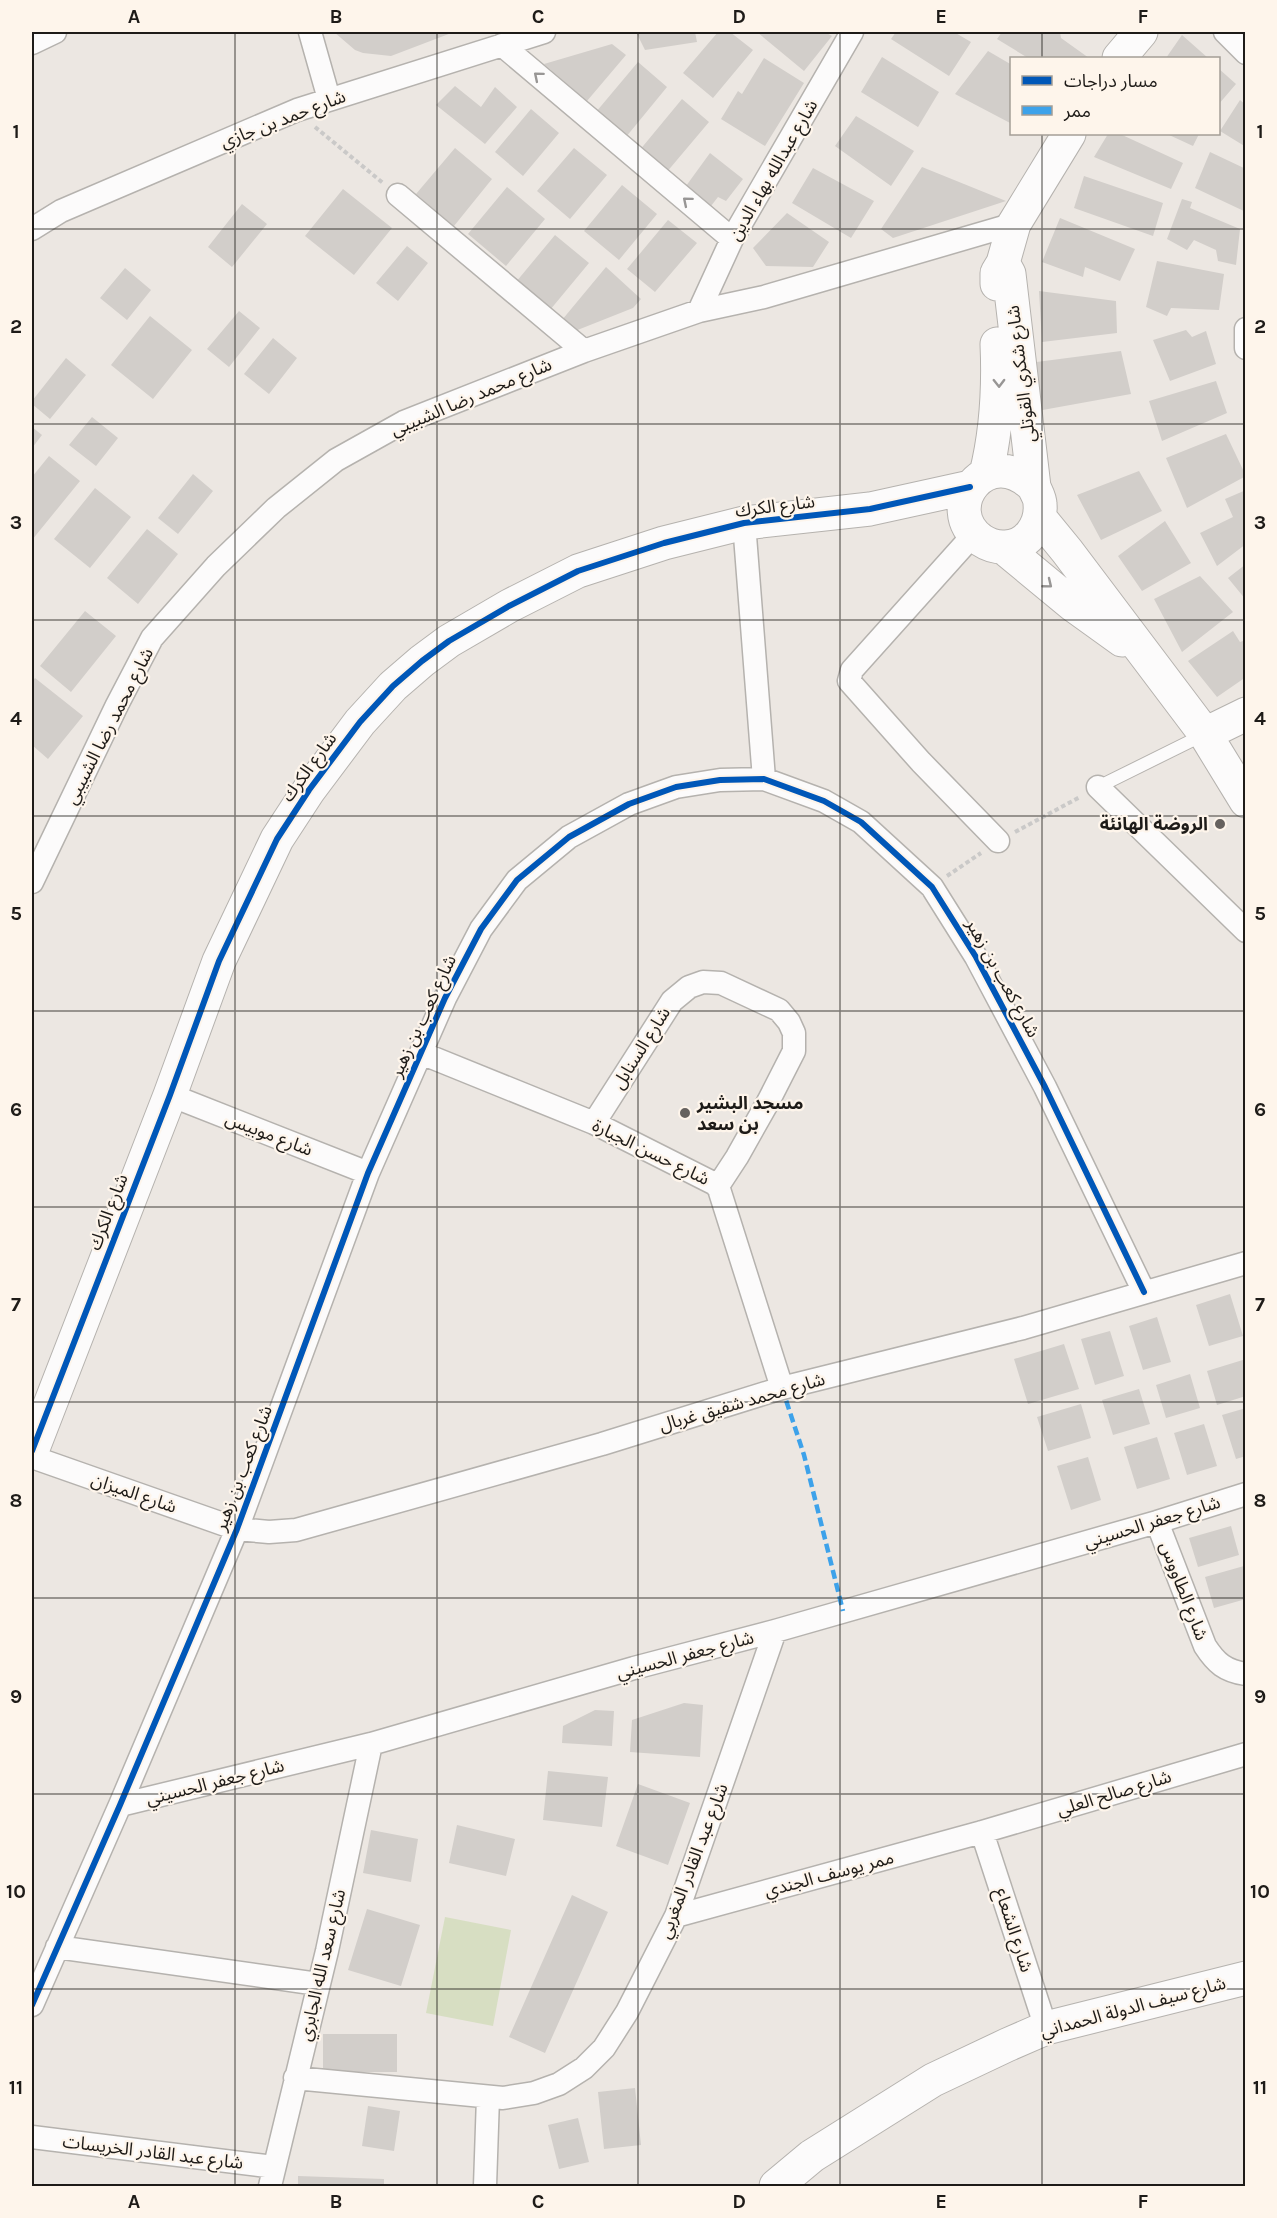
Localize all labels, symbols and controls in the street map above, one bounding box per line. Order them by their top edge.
text: A [128,5,141,28]
text: B [330,5,342,28]
text: C [532,5,544,28]
text: D [732,5,746,28]
text: E [935,5,947,28]
text: F [1138,5,1149,28]
legend [1010,57,1220,135]
text: مسار دراجات [1064,70,1158,92]
one-way arrow [534,72,545,83]
street label: شارع حمد بن جازي [217,85,350,156]
street label: شارع عبدالله بهاء الدين [724,95,825,246]
text: ممر [1063,100,1091,122]
text: 1 [12,120,20,143]
text: 1 [1256,120,1264,143]
one-way arrow [683,197,694,208]
street label: شارع شكري القوتلي [1002,304,1043,444]
text: 2 [10,315,22,338]
text: 2 [1254,315,1266,338]
street label: شارع محمد رضا الشبيبي [387,353,556,444]
one-way arrow [992,378,1005,387]
street label: شارع الكرك [734,490,816,525]
text: 3 [10,511,22,534]
text: 3 [1254,511,1266,534]
one-way arrow [1041,577,1052,588]
street label: شارع محمد رضا الشبيبي [60,644,161,809]
text: 4 [10,707,22,730]
text: 4 [1254,707,1266,730]
street label: شارع الكرك [277,728,344,808]
place label: الروضة الهانئة [1100,813,1208,835]
marker: الروضة الهانئة [1213,817,1227,831]
text: 5 [10,902,22,925]
text: 5 [1254,902,1266,925]
street label: شارع كعب بن زهير [958,914,1045,1043]
street label: شارع كعب بن زهير [385,951,464,1083]
street label: شارع السنابل [607,1003,678,1095]
place label: مسجد البشير بن سعد [696,1092,803,1135]
text: 6 [10,1098,22,1121]
text: 6 [1254,1098,1266,1121]
marker: مسجد البشير بن سعد [678,1106,692,1120]
street label: شارع موبيس [221,1107,316,1164]
street label: شارع حسن الجبارة [587,1114,713,1193]
street label: شارع الكرك [83,1171,135,1254]
text: 7 [11,1293,21,1316]
text: 7 [1255,1293,1265,1316]
street label: شارع محمد شفيق غربال [657,1368,828,1439]
street label: شارع كعب بن زهير [209,1402,280,1536]
street label: شارع الميزان [87,1468,180,1521]
text: 8 [10,1489,22,1512]
text: 8 [1254,1489,1266,1512]
street label: شارع جعفر الحسيني [1081,1491,1224,1556]
street label: شارع الطاووس [1152,1538,1213,1645]
street label: شارع جعفر الحسيني [614,1626,757,1687]
text: 9 [10,1685,22,1708]
text: 9 [1254,1685,1266,1708]
street label: شارع جعفر الحسيني [144,1754,287,1813]
street label: شارع صالح العلي [1054,1765,1175,1824]
street label: شارع عبد القادر المغربي [653,1780,736,1943]
street label: ممر يوسف الجندي [762,1846,897,1904]
text: 10 [6,1880,26,1903]
text: 10 [1250,1880,1270,1903]
street label: شارع الشعاع [987,1885,1038,1976]
street label: شارع سعد الله الجابري [294,1887,353,2044]
street label: شارع سيف الدولة الحمداني [1038,1972,1229,2045]
text: 11 [9,2076,23,2099]
text: 11 [1253,2076,1267,2099]
street label: شارع عبد القادر الخريسات [61,2130,245,2177]
text: A [128,2190,141,2213]
text: B [330,2190,342,2213]
text: C [532,2190,544,2213]
text: D [732,2190,746,2213]
text: E [935,2190,947,2213]
text: F [1138,2190,1149,2213]

